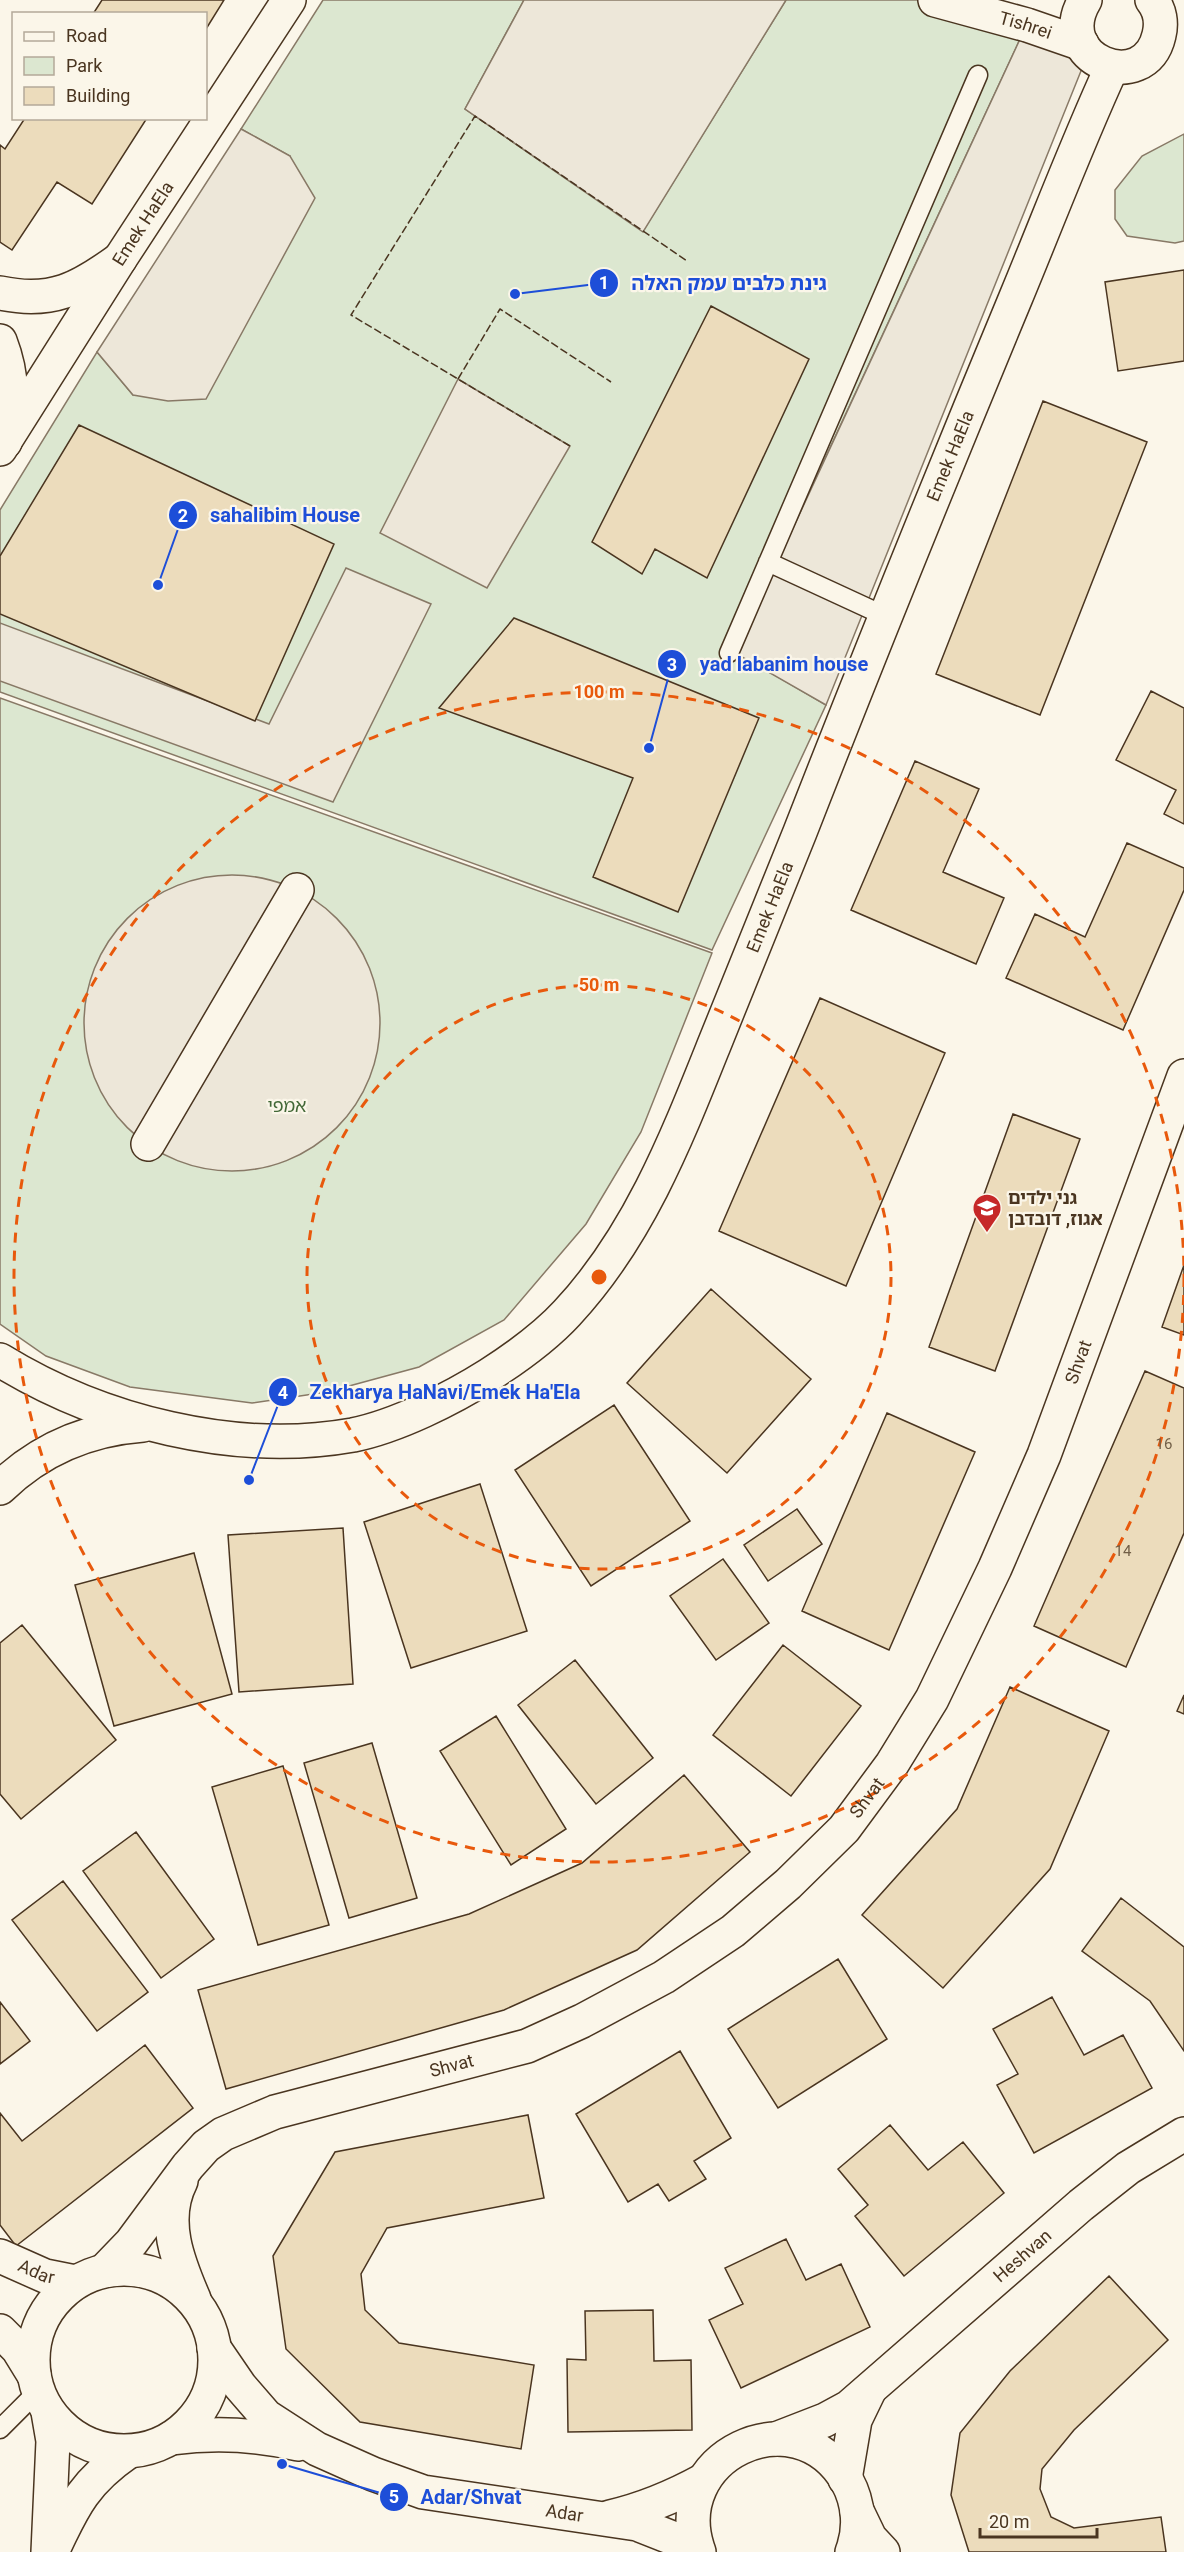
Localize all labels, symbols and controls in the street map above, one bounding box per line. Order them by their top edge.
street label: Tishrei [997,7,1055,43]
legend [12,12,207,120]
text: Road [66,25,107,46]
text: Park [66,55,103,76]
text: Building [66,85,130,106]
street label: Emek HaEla [108,177,178,269]
callout: גינת כלבים עמק האלה [589,264,839,302]
text: גינת כלבים עמק האלה [631,271,827,295]
text: 1 [599,272,609,293]
street label: Emek HaEla [922,407,978,504]
callout: sahalibim House [168,496,372,534]
text: sahalibim House [210,503,360,527]
text: 2 [178,505,188,526]
callout: yad labanim house [657,645,880,683]
text: yad labanim house [700,652,868,676]
text: 3 [667,654,677,675]
text: 100 m [573,681,625,702]
street label: Emek HaEla [742,858,797,955]
text: 50 m [579,974,619,995]
park label: אמפי [268,1095,306,1116]
place label: גני ילדים אגוז, דובדבן [1008,1187,1103,1229]
school or university icon: גני ילדים אגוז, דובדבן [971,1192,1003,1234]
centre of rings [589,1267,609,1287]
street label: Shvat [1060,1337,1096,1387]
callout: Zekharya HaNavi/Emek Ha'Ela [268,1373,593,1411]
text: Zekharya HaNavi/Emek Ha'Ela [310,1380,581,1404]
text: 4 [278,1382,288,1403]
house number: 16 [1156,1435,1172,1453]
house number: 14 [1115,1542,1132,1560]
street label: Shvat [845,1773,888,1822]
street label: Shvat [427,2049,476,2081]
street label: Heshvan [989,2225,1056,2286]
street label: Adar [15,2255,57,2288]
callout: Adar/Shvat [379,2478,534,2516]
text: Adar/Shvat [420,2485,522,2509]
text: 5 [389,2486,399,2507]
street label: Adar [544,2499,585,2526]
scale bar [980,2501,1097,2539]
text: 20 m [989,2511,1029,2532]

